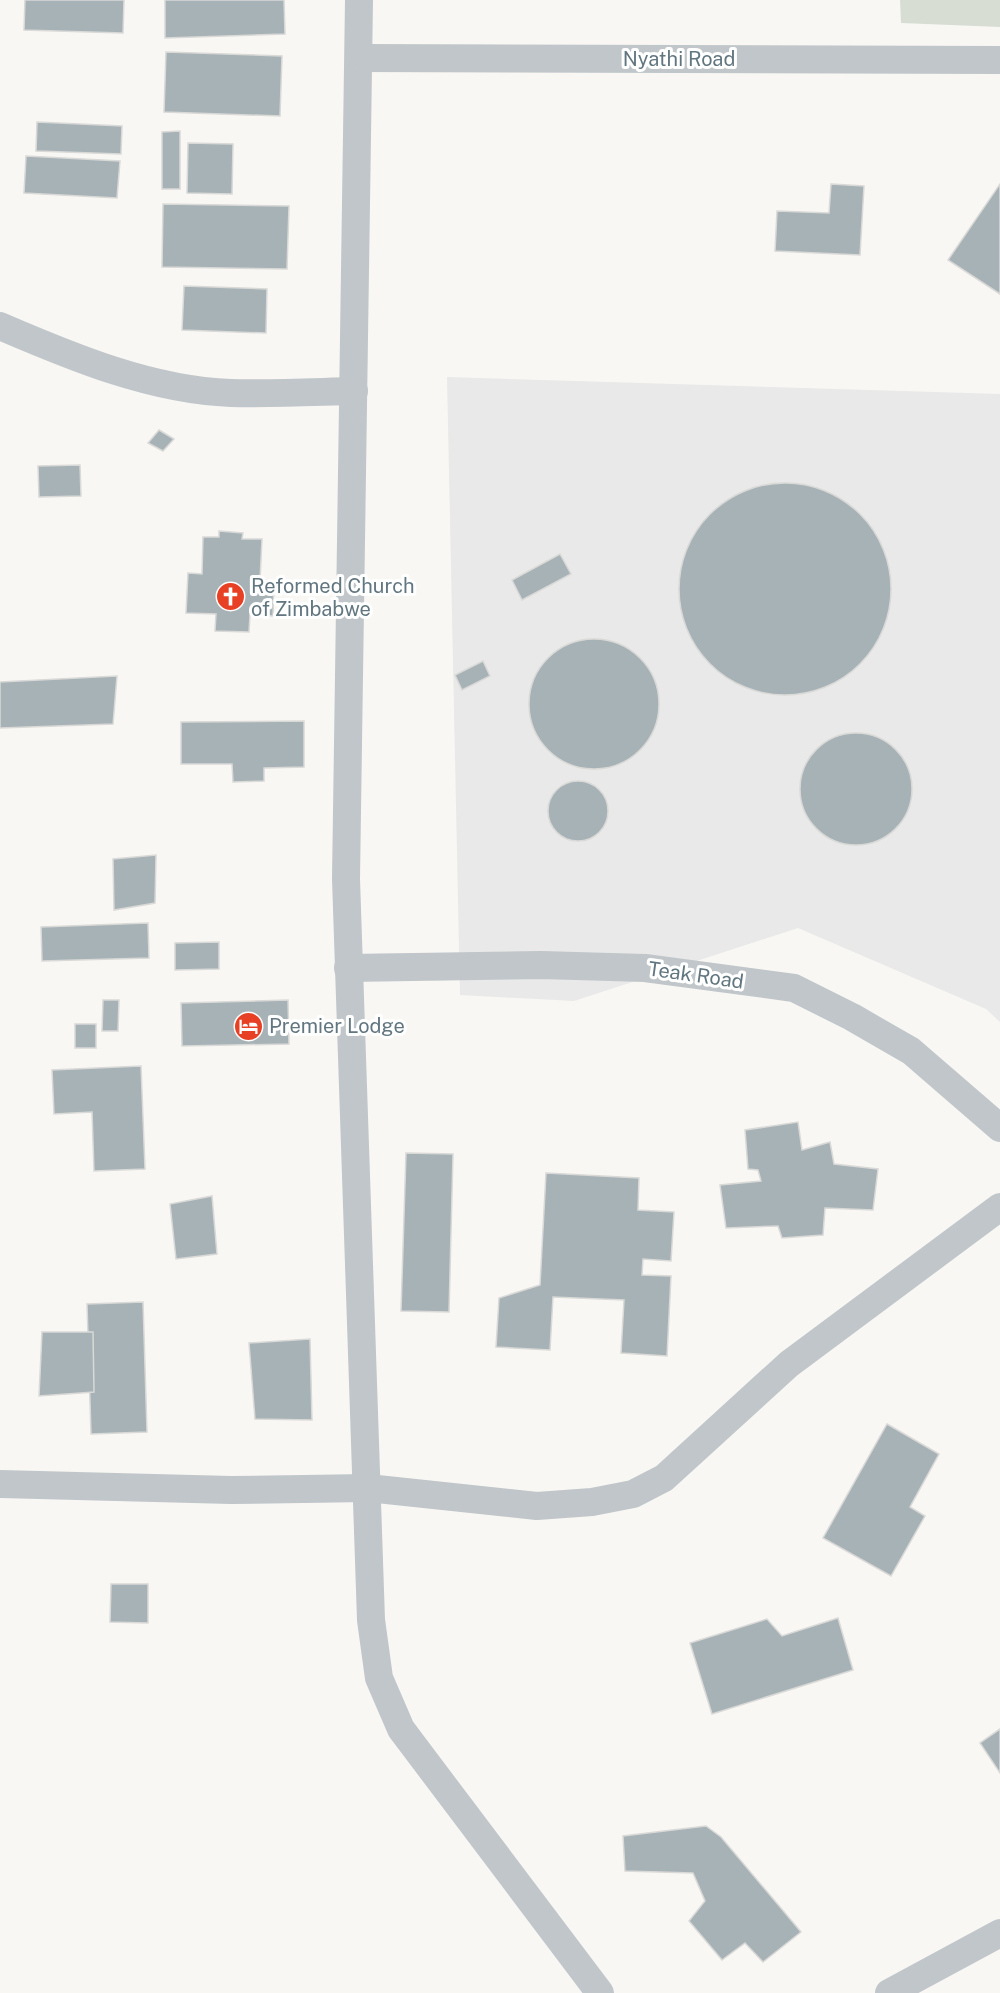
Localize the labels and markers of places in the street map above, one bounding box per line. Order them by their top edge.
place label: Reformed Church of Zimbabwe [251,574,414,621]
church icon: Reformed Church of Zimbabwe [214,581,246,613]
hotel icon: Premier Lodge [232,1010,264,1042]
place label: Premier Lodge [269,1014,405,1038]

